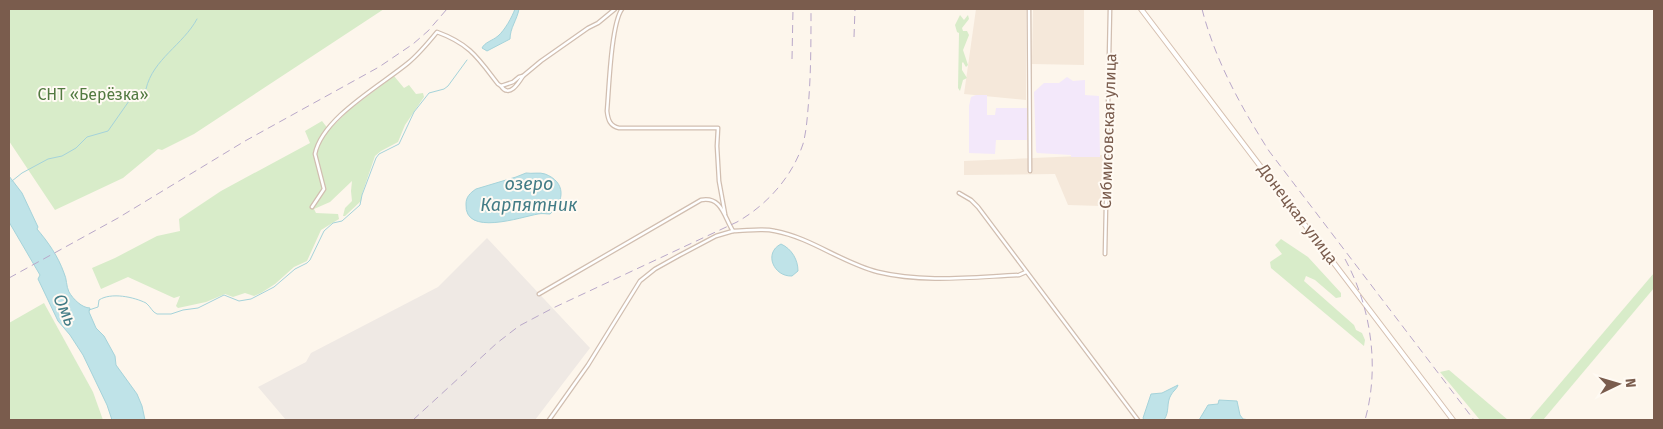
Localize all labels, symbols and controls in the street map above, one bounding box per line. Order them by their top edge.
street label: Сибмисовская улица [1096,53,1120,209]
park label: СНТ «Берёзка» [37,85,149,104]
street label: Донецкая улица [1253,159,1342,268]
water label: озеро Карпятник [480,173,578,216]
water label: Омь [48,290,82,330]
north arrow [1593,359,1643,409]
text: N [1622,378,1639,388]

